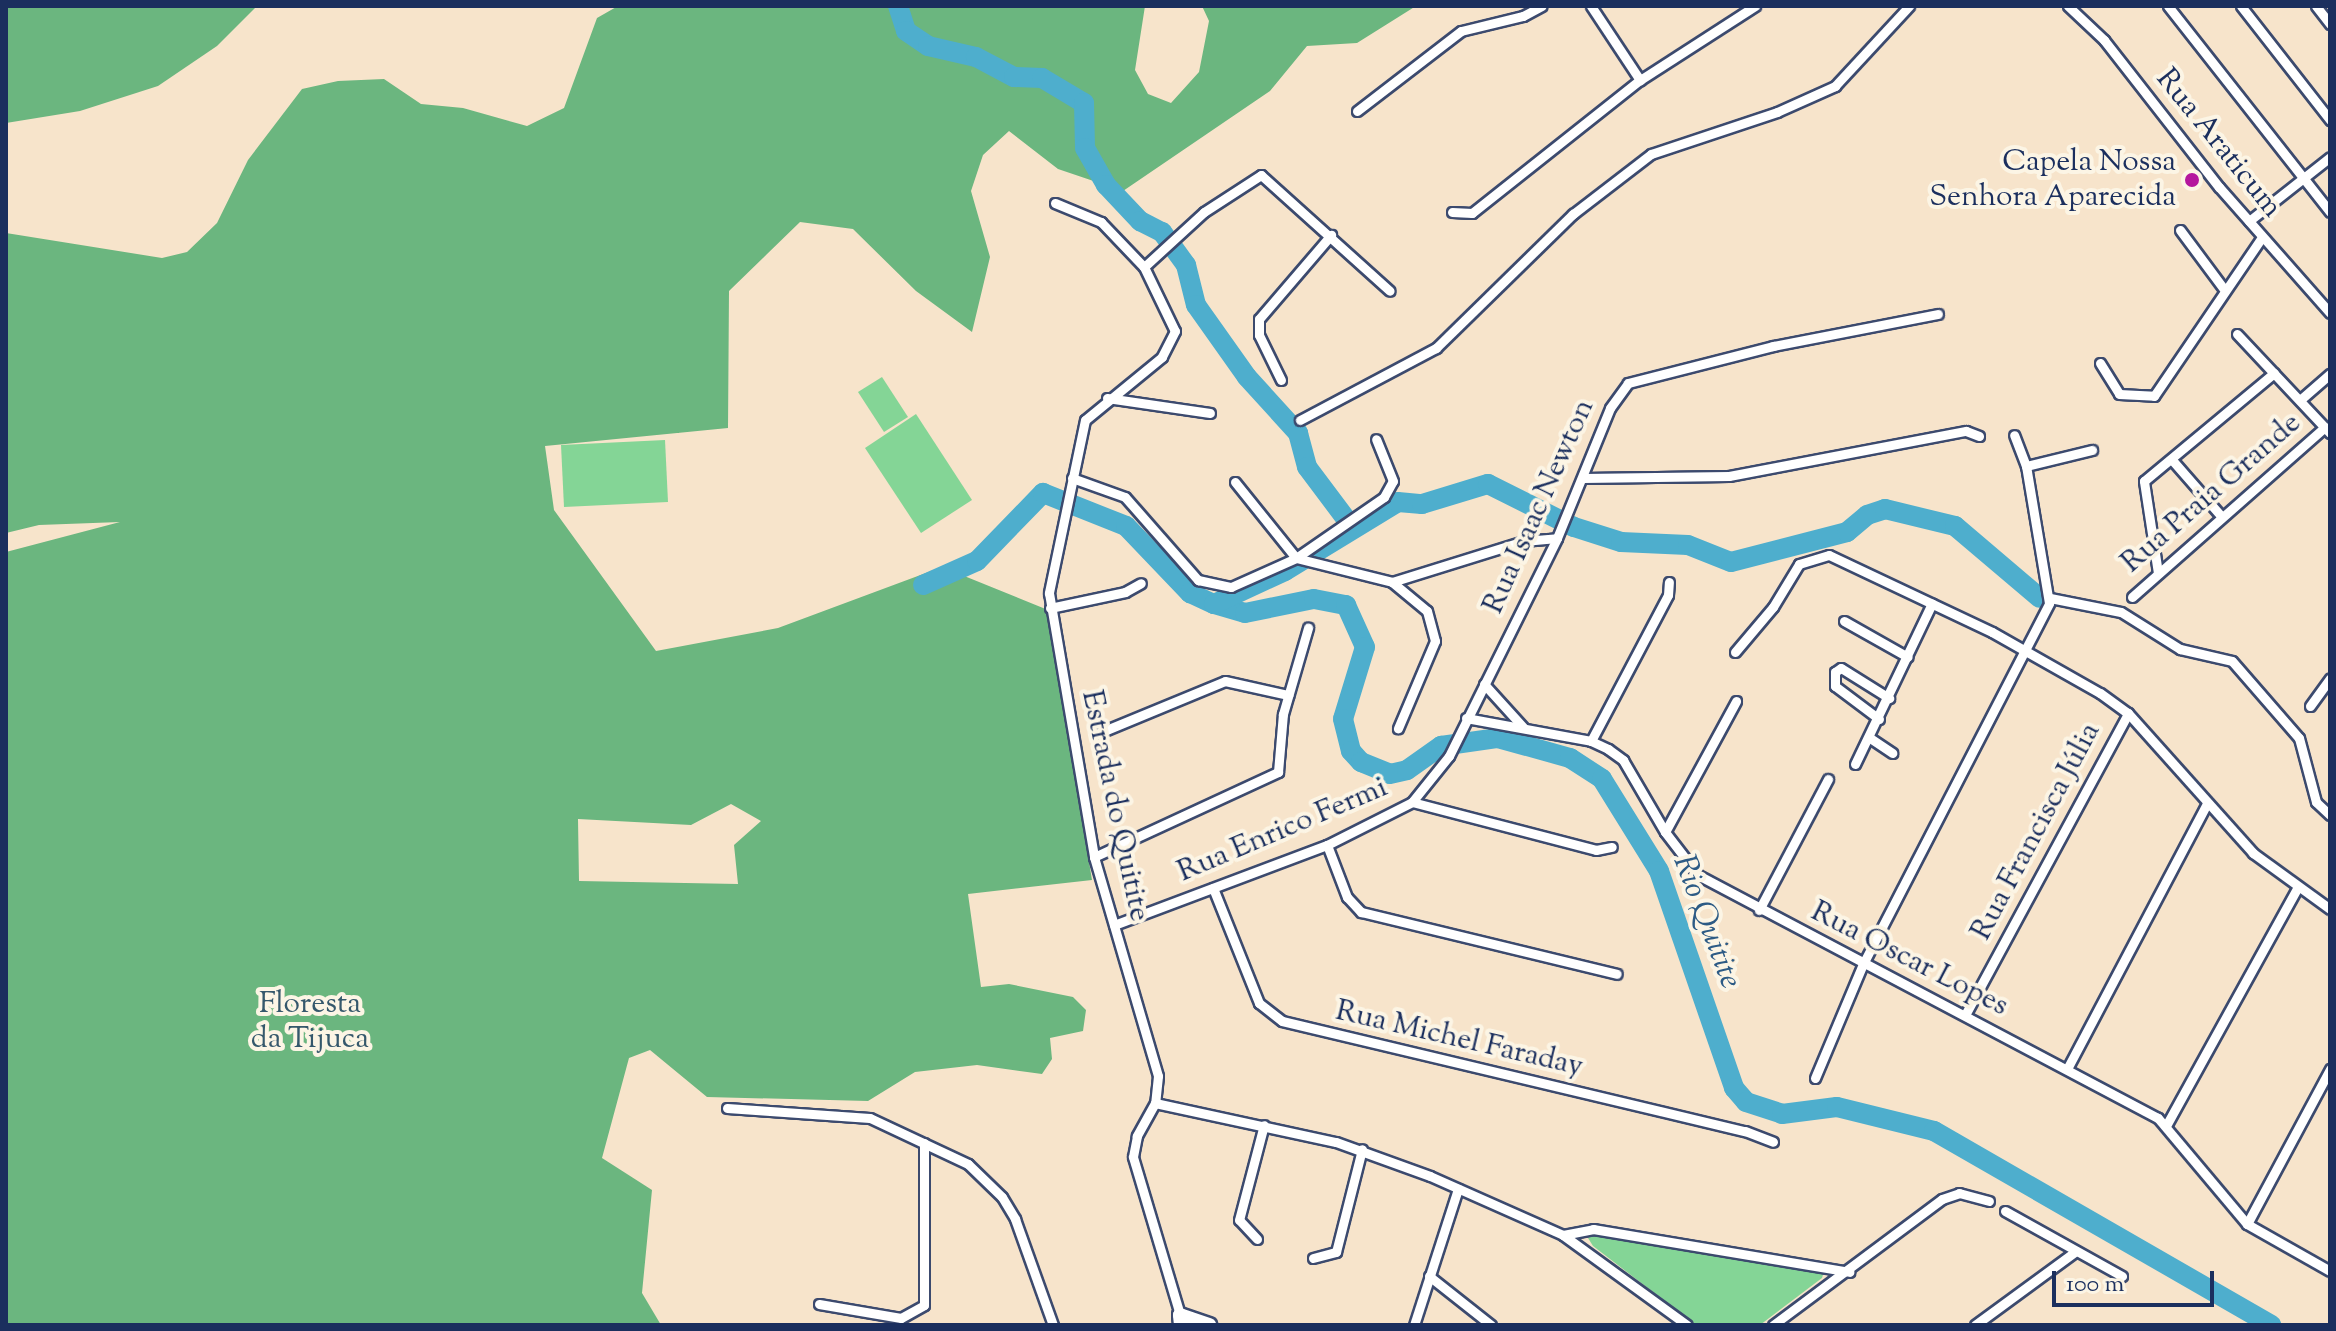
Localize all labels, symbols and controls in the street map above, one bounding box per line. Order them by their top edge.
street label: Rua Araticum [2147,62,2289,226]
place label: Capela Nossa Senhora Aparecida [1929,145,2176,216]
marker: Capela Nossa Senhora Aparecida [2183,171,2201,189]
street label: Rua Isaac Newton [1477,394,1603,620]
street label: Rua Praia Grande [2115,406,2309,582]
street label: Estrada do Quitite [1072,687,1156,925]
street label: Rua Francisca Júlia [1964,717,2110,947]
street label: Rua Enrico Fermi [1173,771,1393,891]
water label: Rio Quitite [1663,850,1749,994]
street label: Rua Oscar Lopes [1804,895,2014,1025]
park label: Floresta da Tijuca [251,987,369,1058]
street label: Rua Michel Faraday [1332,994,1586,1086]
scale bar [2056,1255,2218,1305]
text: 100 m [2066,1268,2124,1302]

